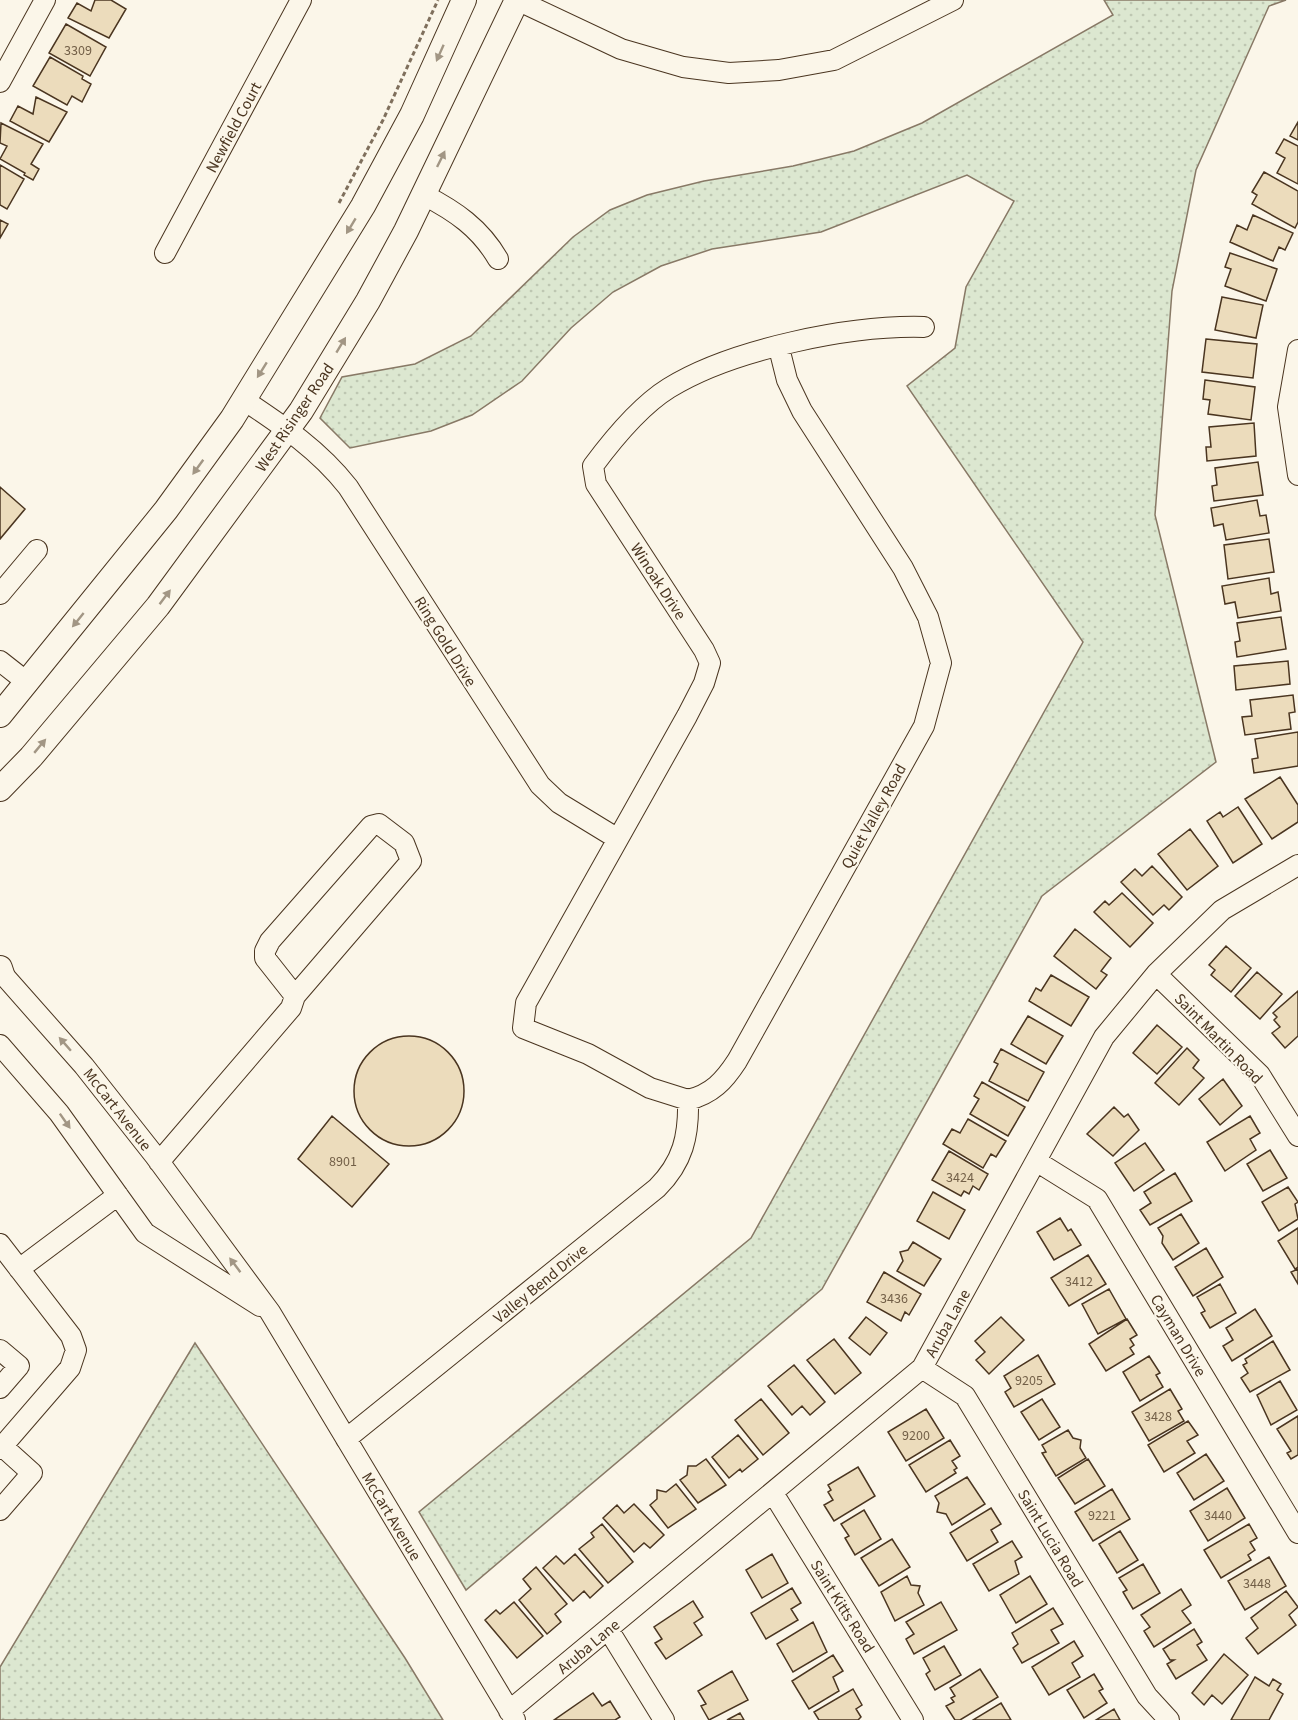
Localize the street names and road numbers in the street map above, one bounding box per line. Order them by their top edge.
street label: Newfield Court [201,78,267,177]
street label: West Risinger Road [250,359,339,476]
street label: Winoak Drive [625,539,691,624]
street label: Ring Gold Drive [409,592,482,691]
street label: Quiet Valley Road [836,760,912,873]
street label: Saint Martin Road [1169,988,1267,1089]
street label: McCart Avenue [78,1064,157,1156]
street label: Valley Bend Drive [489,1239,593,1329]
street label: Aruba Lane [920,1285,976,1362]
street label: Cayman Drive [1145,1290,1211,1381]
street label: McCart Avenue [356,1468,426,1565]
street label: Saint Lucia Road [1012,1485,1088,1592]
street label: Saint Kitts Road [805,1556,879,1657]
street label: Aruba Lane [553,1614,625,1679]

